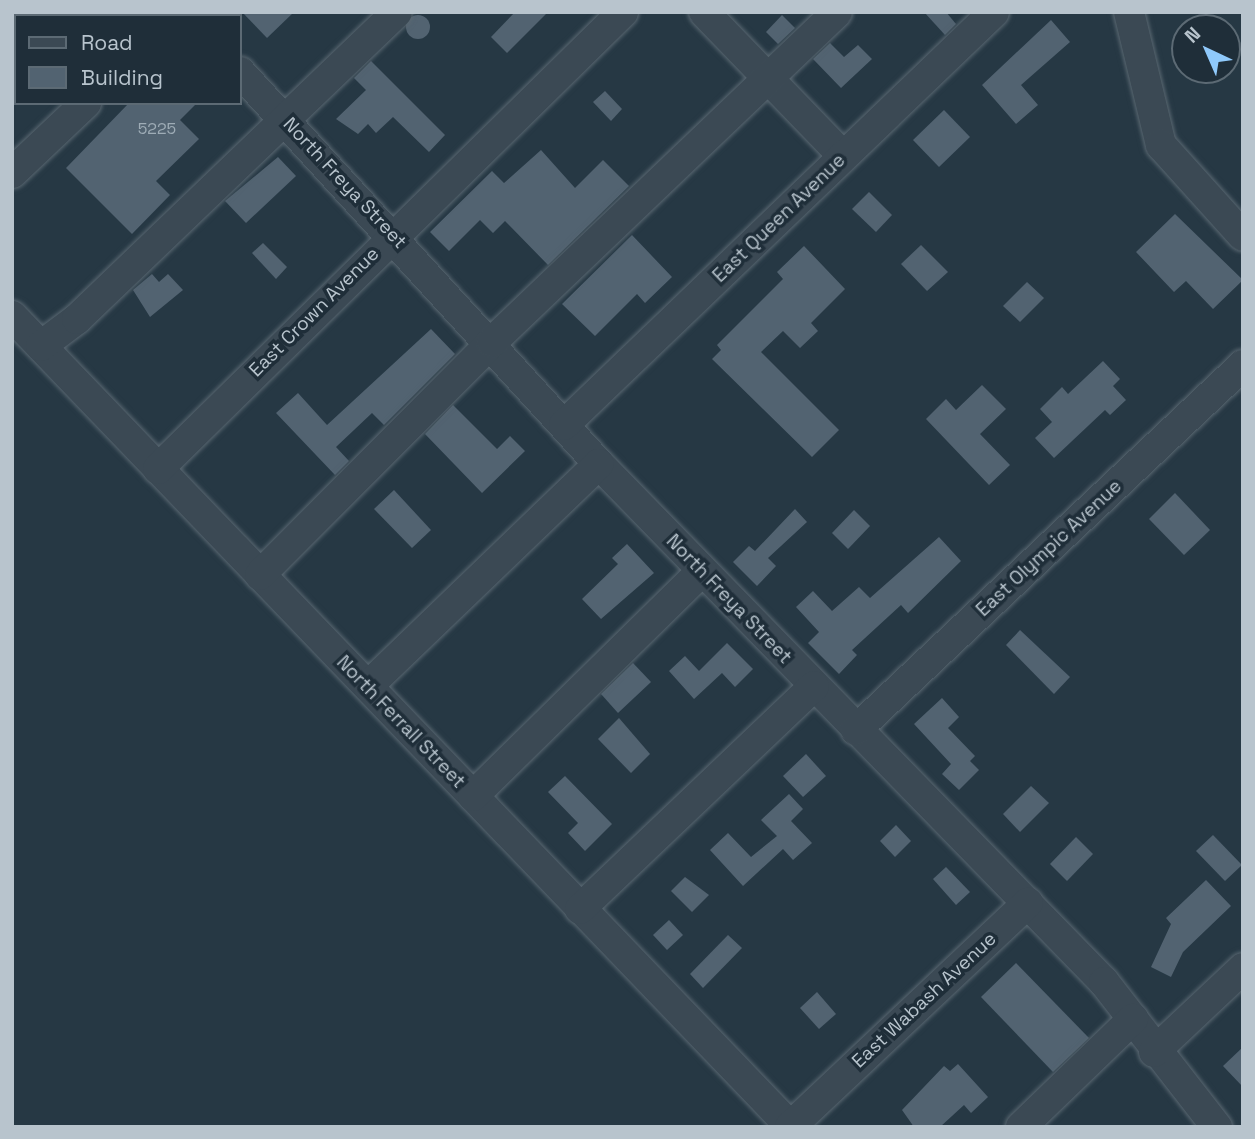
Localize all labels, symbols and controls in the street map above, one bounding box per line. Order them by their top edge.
legend [14,14,242,105]
north arrow [1171,14,1241,84]
text: N [1179,22,1206,48]
text: Road [81,29,133,56]
text: Building [81,64,163,91]
street label: North Freya Street [278,113,412,253]
house number: 5225 [138,119,176,139]
street label: East Queen Avenue [708,149,850,287]
street label: East Crown Avenue [244,242,384,382]
street label: East Olympic Avenue [972,475,1126,621]
street label: North Freya Street [662,530,796,668]
street label: North Ferrall Street [332,651,470,793]
street label: East Wabash Avenue [847,927,1001,1073]

